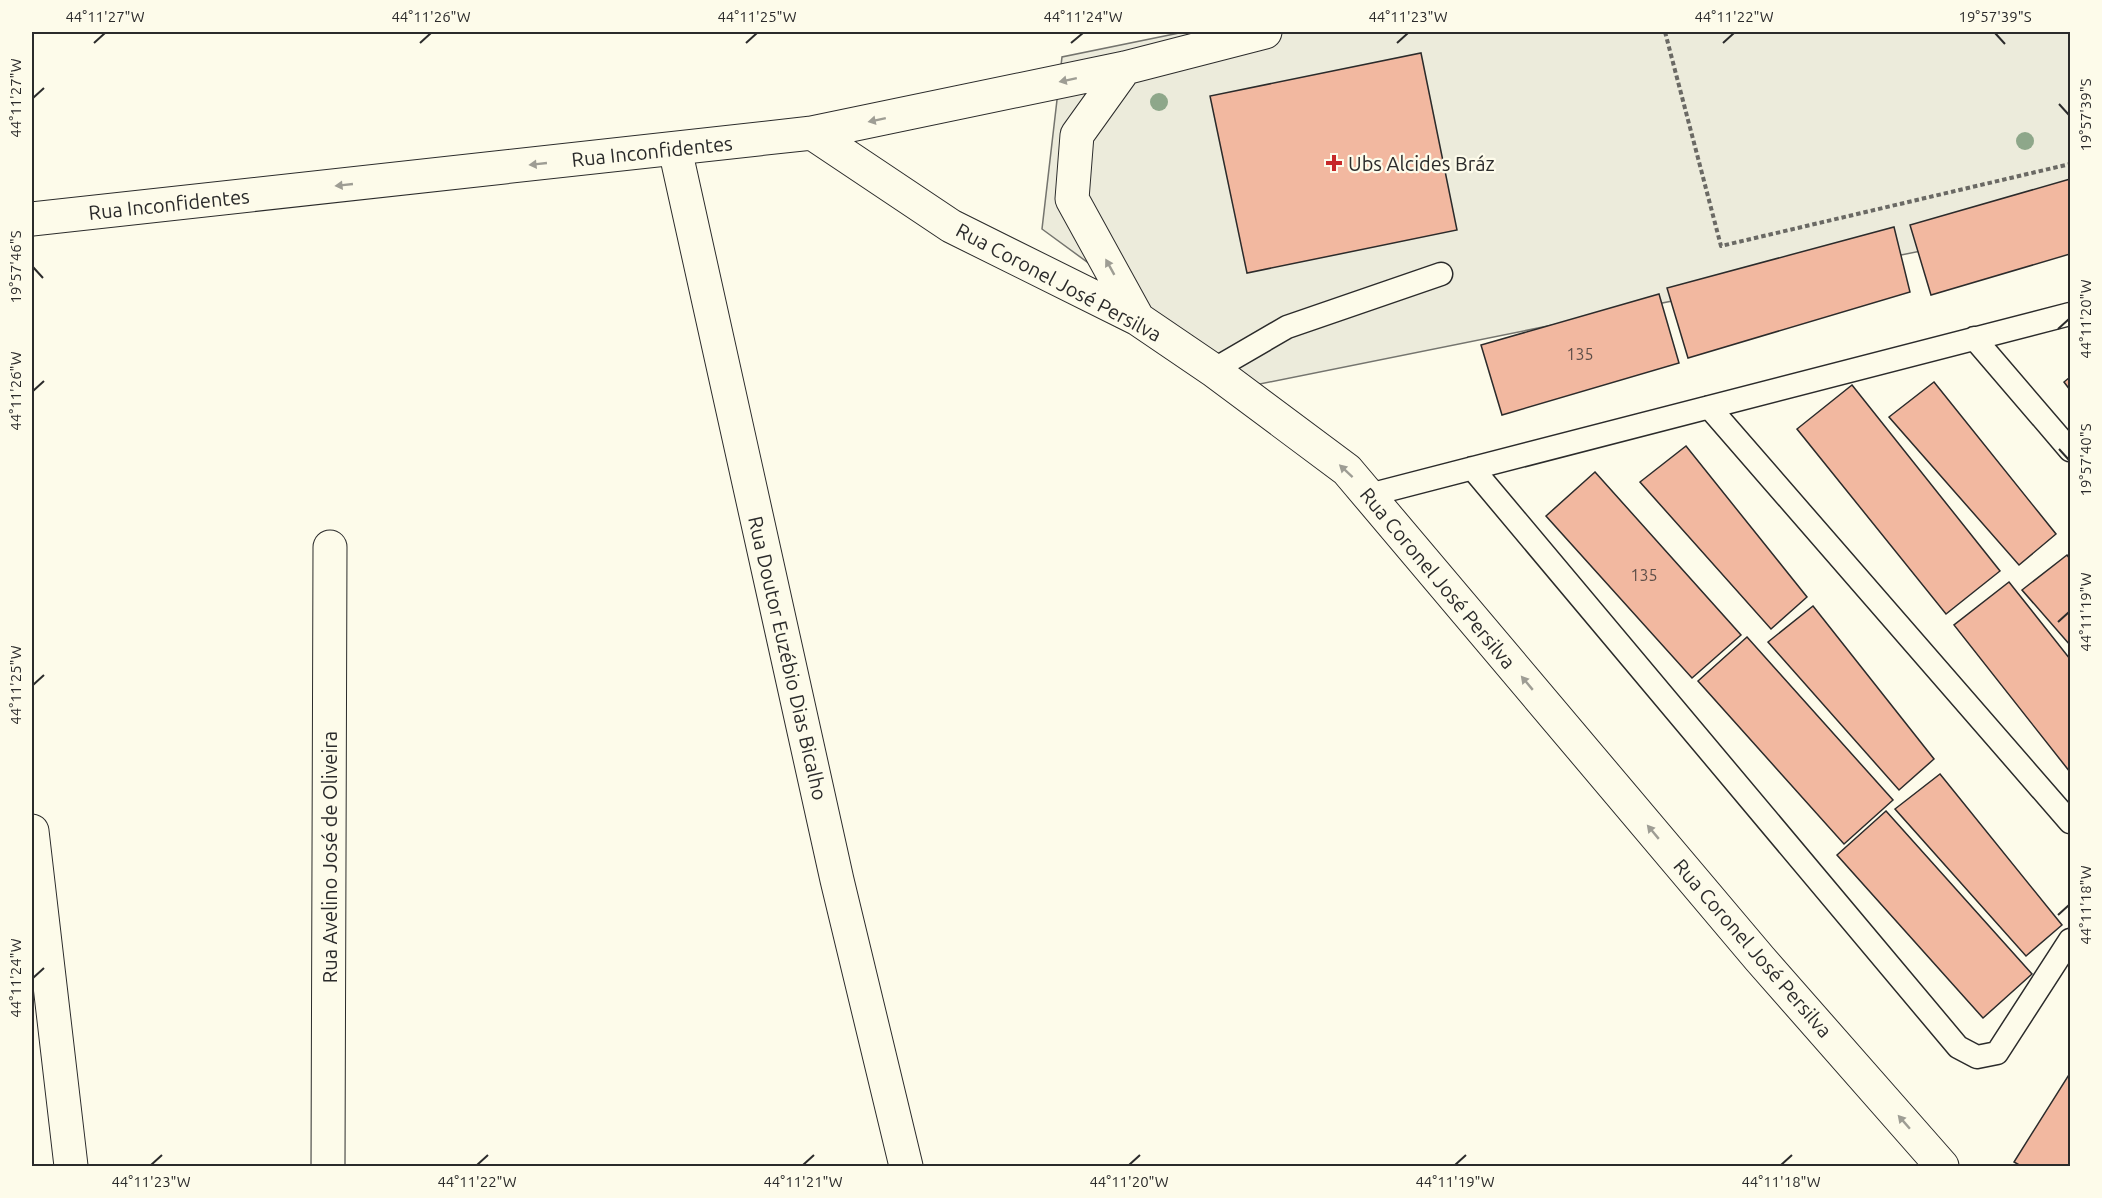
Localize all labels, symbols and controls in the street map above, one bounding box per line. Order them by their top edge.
text: 44°11'27"W [65,8,145,25]
text: 44°11'26"W [391,8,471,25]
text: 44°11'25"W [717,8,797,25]
text: 44°11'24"W [1043,8,1123,25]
text: 44°11'23"W [1368,8,1448,25]
text: 44°11'22"W [1694,8,1774,25]
text: 19°57'39"S [1958,8,2032,25]
text: 44°11'27"W [7,58,24,138]
one-way arrow [1058,76,1077,85]
text: 19°57'39"S [2077,78,2094,152]
one-way arrow [867,116,886,125]
street label: Rua Inconfidentes [570,131,734,171]
place label: Ubs Alcides Bráz [1348,152,1495,175]
marker: Ubs Alcides Bráz [1325,154,1343,172]
one-way arrow [529,159,548,169]
one-way arrow [335,180,354,190]
street label: Rua Inconfidentes [87,184,251,224]
street label: Rua Coronel José Persilva [952,218,1166,346]
text: 19°57'46"S [7,230,24,304]
one-way arrow [1105,259,1115,276]
text: 44°11'20"W [2077,279,2094,359]
house number: 135 [1566,345,1594,363]
text: 44°11'26"W [7,351,24,431]
text: 19°57'40"S [2077,423,2094,497]
one-way arrow [1340,464,1354,478]
street label: Rua Coronel José Persilva [1356,483,1520,673]
street label: Rua Doutor Euzébio Dias Bicalho [744,514,832,802]
house number: 135 [1630,566,1658,584]
text: 44°11'19"W [2077,572,2094,652]
text: 44°11'25"W [7,645,24,725]
one-way arrow [1521,676,1534,691]
street label: Rua Avelino José de Oliveira [318,731,341,983]
one-way arrow [1646,824,1659,840]
street label: Rua Coronel José Persilva [1669,854,1837,1042]
text: 44°11'18"W [2077,865,2094,945]
text: 44°11'24"W [7,938,24,1018]
one-way arrow [1898,1115,1911,1130]
text: 44°11'23"W [111,1173,191,1190]
text: 44°11'22"W [437,1173,517,1190]
text: 44°11'21"W [763,1173,843,1190]
text: 44°11'20"W [1089,1173,1169,1190]
text: 44°11'19"W [1415,1173,1495,1190]
text: 44°11'18"W [1741,1173,1821,1190]

